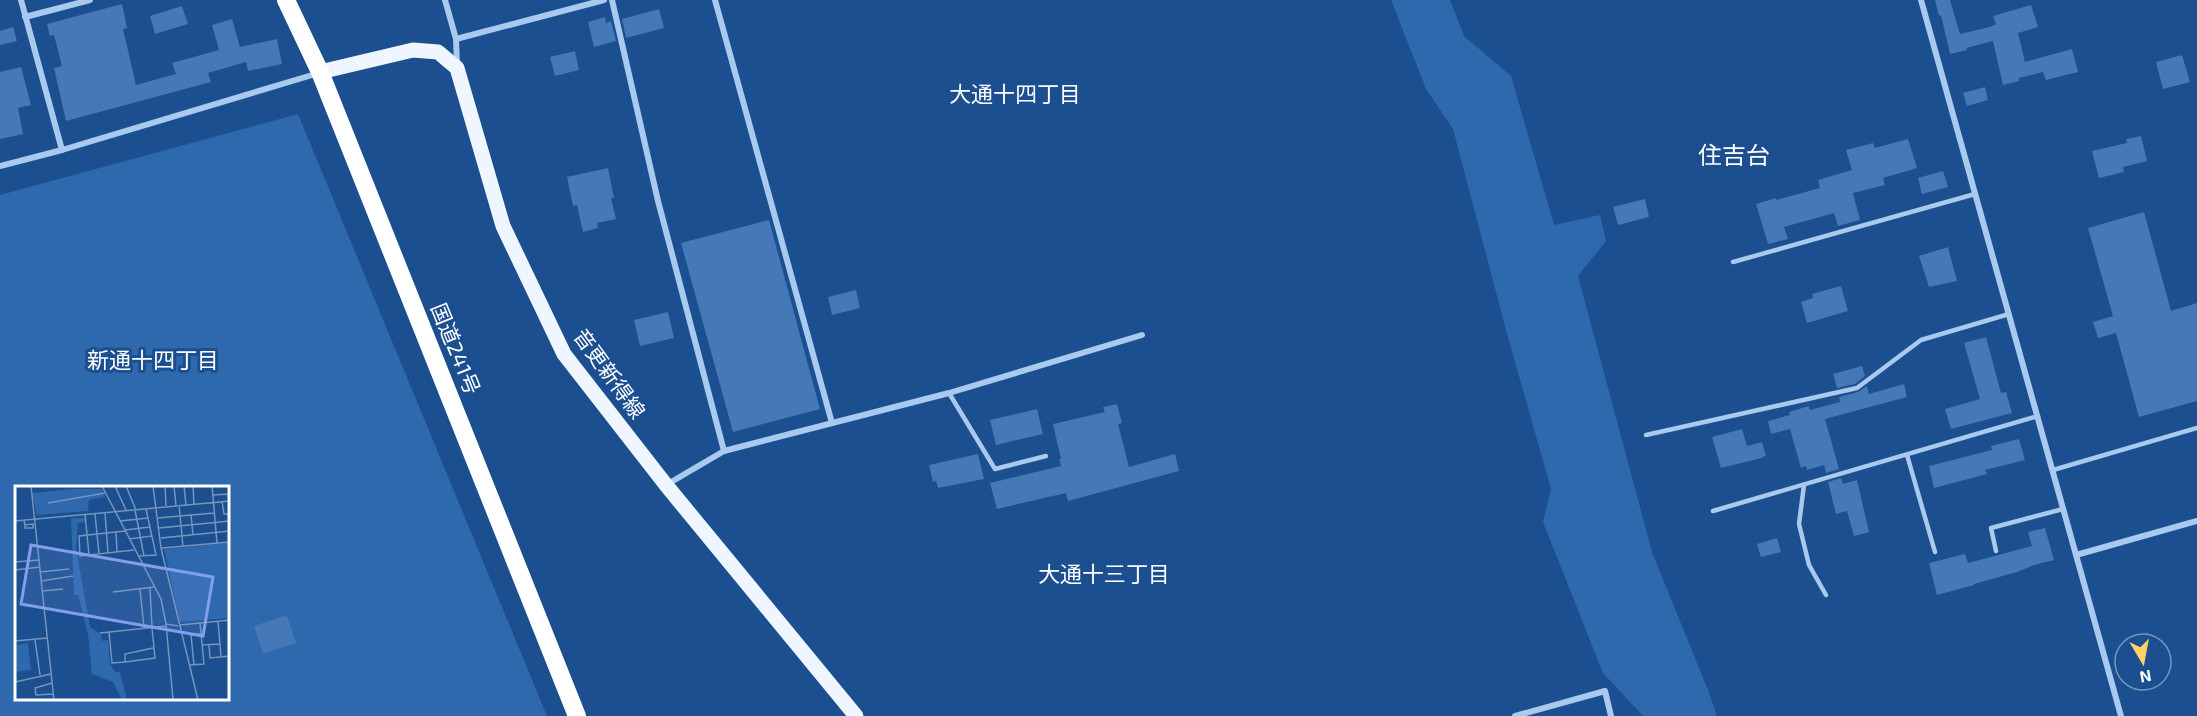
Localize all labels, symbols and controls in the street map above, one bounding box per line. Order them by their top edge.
district label: 大通十四丁目 [949,80,1081,106]
district label: 住吉台 [1698,140,1770,169]
street label: 国道241号 [427,299,486,398]
street label: 音更新得線 [569,323,651,423]
district label: 新通十四丁目 [87,346,219,372]
inset map [15,486,230,701]
district label: 大通十三丁目 [1038,560,1170,586]
north arrow [2113,632,2173,692]
text: N [2138,667,2153,688]

